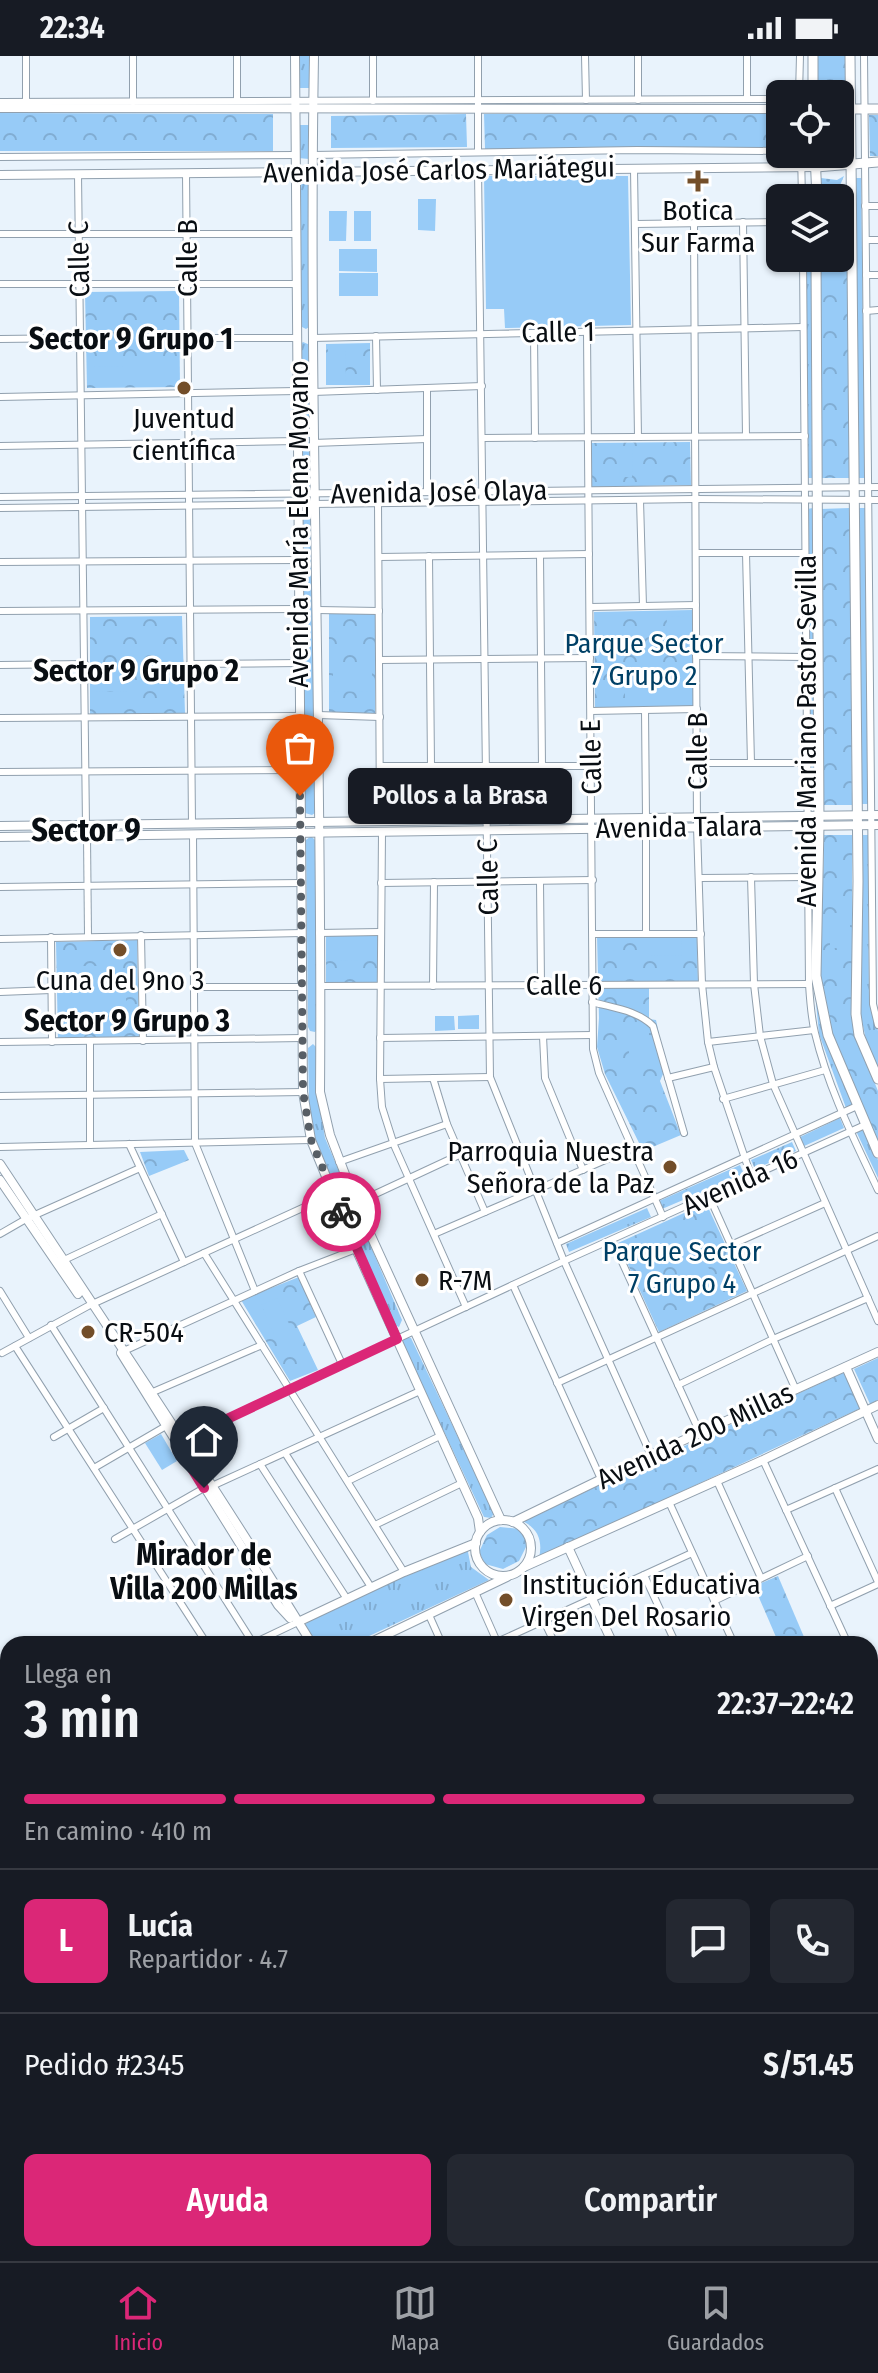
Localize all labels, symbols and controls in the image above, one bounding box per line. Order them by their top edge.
text: 22:34 [40,10,105,46]
map controls [766,80,854,272]
button: locate [766,80,854,168]
street label: Avenida José Carlos Mariátegui [263,150,615,190]
marker: Botica Sur Farma [689,172,707,190]
button: layers [766,184,854,272]
place label: Botica Sur Farma [641,194,755,259]
street label: Calle B [171,219,204,297]
street label: Calle C [62,220,96,298]
street label: Calle 1 [521,315,595,349]
district label: Sector 9 Grupo 1 [29,321,233,357]
street label: Avenida María Elena Moyano [282,360,315,688]
marker: Juventud científica [175,379,193,397]
place label: Juventud científica [132,402,236,467]
street label: Avenida José Olaya [330,474,548,510]
street label: Avenida Mariano Pastor Sevilla [790,555,823,907]
park label: Parque Sector 7 Grupo 2 [565,627,724,692]
district label: Sector 9 Grupo 2 [33,653,239,689]
street label: Calle B [681,712,714,790]
pin [266,714,334,796]
street label: Calle E [574,719,608,795]
icon: bag [278,726,322,770]
callout: Pollos a la Brasa [348,768,572,824]
text: Pollos a la Brasa [372,780,548,811]
street label: Avenida Talara [595,809,763,845]
district label: Sector 9 [31,811,141,849]
street label: Calle C [471,838,505,916]
marker: Cuna del 9no 3 [111,941,129,959]
place label: Cuna del 9no 3 [36,964,204,997]
street label: Calle 6 [526,969,602,1002]
district label: Sector 9 Grupo 3 [24,1003,230,1039]
place label: Parroquia Nuestra Señora de la Paz [447,1135,654,1200]
street label: Avenida 16 [677,1142,803,1222]
marker: Parroquia Nuestra Señora de la Paz [661,1158,679,1176]
courier [301,1172,381,1252]
icon: bike [319,1190,363,1234]
park label: Parque Sector 7 Grupo 4 [603,1235,762,1300]
place label: R-7M [438,1264,493,1297]
marker: R-7M [413,1271,431,1289]
place label: CR-504 [104,1316,184,1349]
marker: CR-504 [79,1323,97,1341]
street label: Avenida 200 Millas [591,1376,799,1496]
pin [170,1406,238,1488]
icon: home [182,1418,226,1462]
district label: Mirador de Villa 200 Millas [109,1537,298,1607]
place label: Institución Educativa Virgen Del Rosario [522,1568,761,1633]
marker: Institución Educativa Virgen Del Rosario [497,1591,515,1609]
text: Llega en [24,1659,112,1690]
text: 22:37–22:42 [717,1686,854,1722]
text: 3 min [24,1688,140,1751]
text: En camino · 410 m [24,1816,212,1847]
button: chat [666,1899,750,1983]
button: phone [770,1899,854,1983]
text: Lucía [128,1908,193,1944]
text: L [59,1923,73,1959]
text: Repartidor · 4.7 [128,1944,288,1975]
text: Pedido #2345 [24,2047,185,2083]
text: S/51.45 [763,2047,854,2083]
button: Ayuda [24,2154,431,2246]
button: Compartir [447,2154,854,2246]
tab: Inicio [114,2281,163,2356]
tab: Mapa [391,2281,439,2356]
tab: Guardados [667,2281,764,2356]

